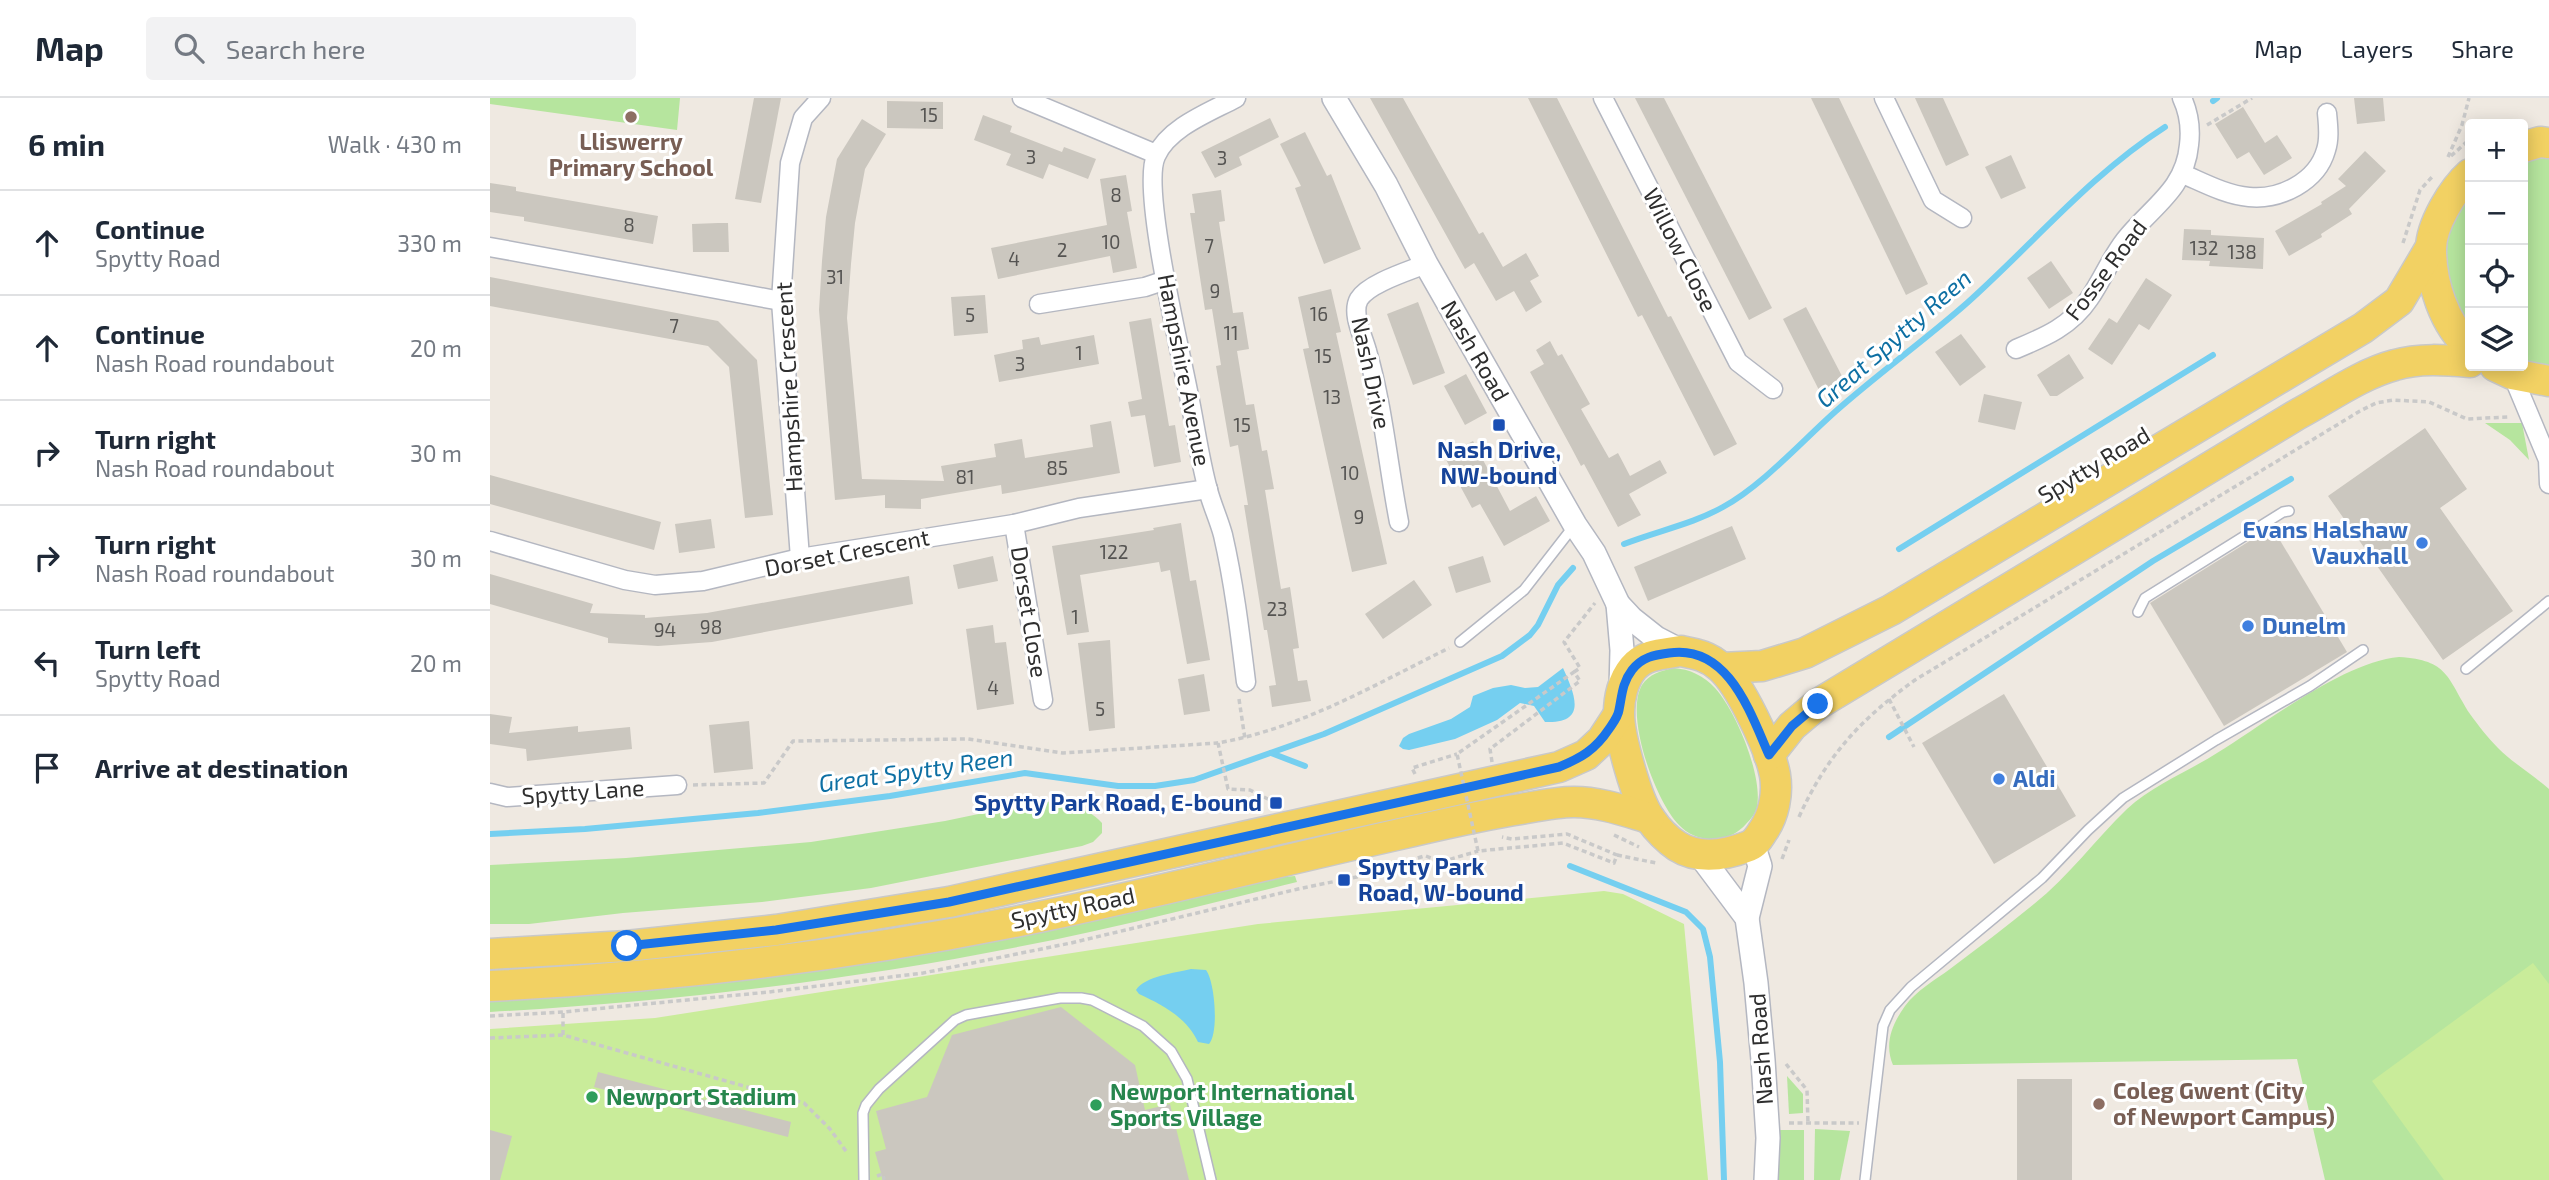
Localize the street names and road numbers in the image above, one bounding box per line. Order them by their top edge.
street label: Willow Close [1638,183,1724,316]
street label: Fosse Road [2058,213,2152,325]
street label: Hampshire Avenue [1153,271,1217,468]
street label: Hampshire Crescent [769,281,807,493]
street label: Nash Road [1436,295,1516,406]
street label: Nash Drive [1346,314,1397,431]
street label: Spytty Road [2032,420,2155,508]
street label: Dorset Crescent [762,522,932,582]
street label: Dorset Close [1006,544,1054,679]
street label: Spytty Lane [521,773,645,809]
street label: Spytty Road [1008,880,1137,934]
street label: Nash Road [1742,992,1778,1106]

